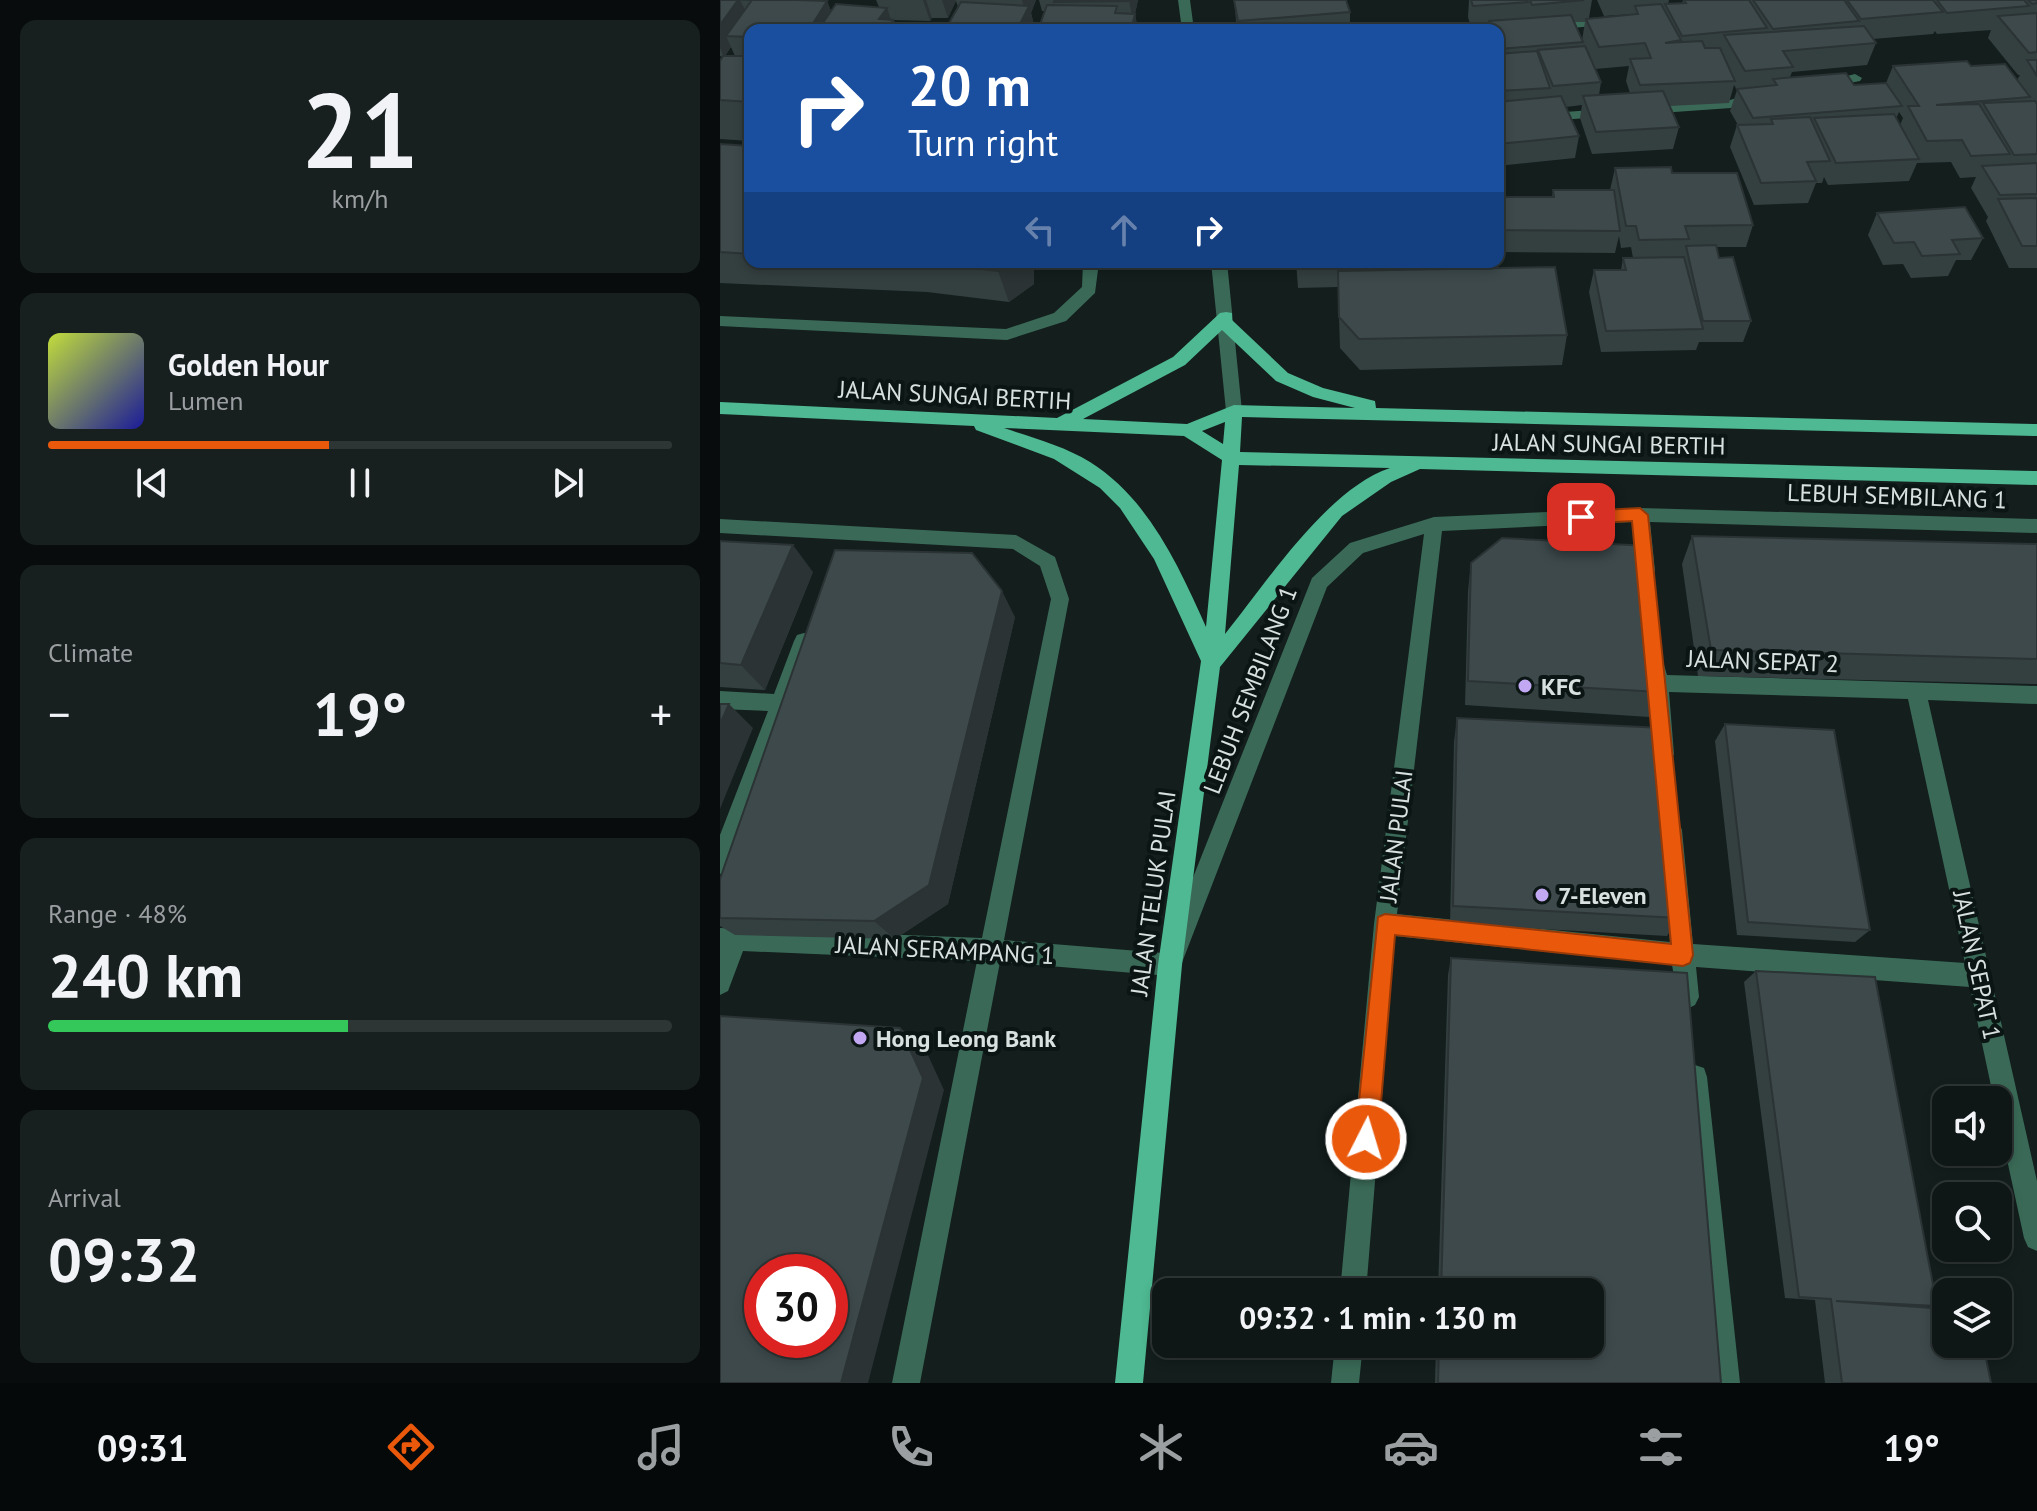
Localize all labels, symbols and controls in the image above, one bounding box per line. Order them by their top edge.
text: 20 m [908,49,1031,121]
icon: right [776,56,880,160]
text: 21 [301,62,419,197]
text: Turn right [908,119,1058,166]
text: km/h [332,182,389,215]
icon: left [1018,208,1062,252]
icon: ahead [1102,208,1146,252]
icon: right [1186,208,1230,252]
text: Golden Hour [168,345,329,384]
street label: JALAN SUNGAI BERTIH [837,373,1072,417]
text: Lumen [168,384,243,417]
street label: JALAN SUNGAI BERTIH [1491,426,1726,462]
icon: previous [130,461,174,505]
icon: pause [338,461,382,505]
icon: next [546,461,590,505]
street label: LEBUH SEMBILANG 1 [1787,477,2007,515]
pin [1547,483,1615,551]
icon: arrive [1559,495,1603,539]
street label: LEBUH SEMBILANG 1 [1196,582,1304,798]
text: Climate [48,636,133,669]
street label: JALAN SEPAT 2 [1686,643,1839,679]
place label: KFC [1541,671,1582,702]
text: 19° [313,675,407,753]
marker: KFC [1516,677,1534,695]
text: − [48,685,70,742]
text: + [650,685,672,742]
street label: JALAN PULAI [1372,768,1419,905]
street label: JALAN TELUK PULAI [1123,789,1183,998]
place label: 7-Eleven [1558,880,1647,911]
marker: 7-Eleven [1533,886,1551,904]
street label: JALAN SEPAT 1 [1946,886,2008,1043]
text: Range · 48% [48,897,187,930]
street label: JALAN SERAMPANG 1 [834,929,1055,971]
text: 240 km [48,936,243,1014]
place label: Hong Leong Bank [876,1023,1056,1054]
marker: Hong Leong Bank [851,1029,869,1047]
map controls [1932,1086,2012,1358]
button: sound [1932,1086,2012,1166]
position arrow [1324,1097,1408,1181]
text: Arrival [48,1181,121,1214]
button: search [1932,1182,2012,1262]
text: 09:32 [48,1220,200,1298]
speed limit sign: 30 [744,1254,848,1358]
button: layers [1932,1278,2012,1358]
text: 09:32 · 1 min · 130 m [1239,1298,1517,1337]
icon: directions [383,1419,439,1475]
icon: music [633,1419,689,1475]
icon: phone [883,1419,939,1475]
icon: climate [1133,1419,1189,1475]
icon: car [1383,1419,1439,1475]
icon: filters [1633,1419,1689,1475]
text: 09:31 [97,1424,188,1471]
text: 19° [1883,1424,1940,1471]

